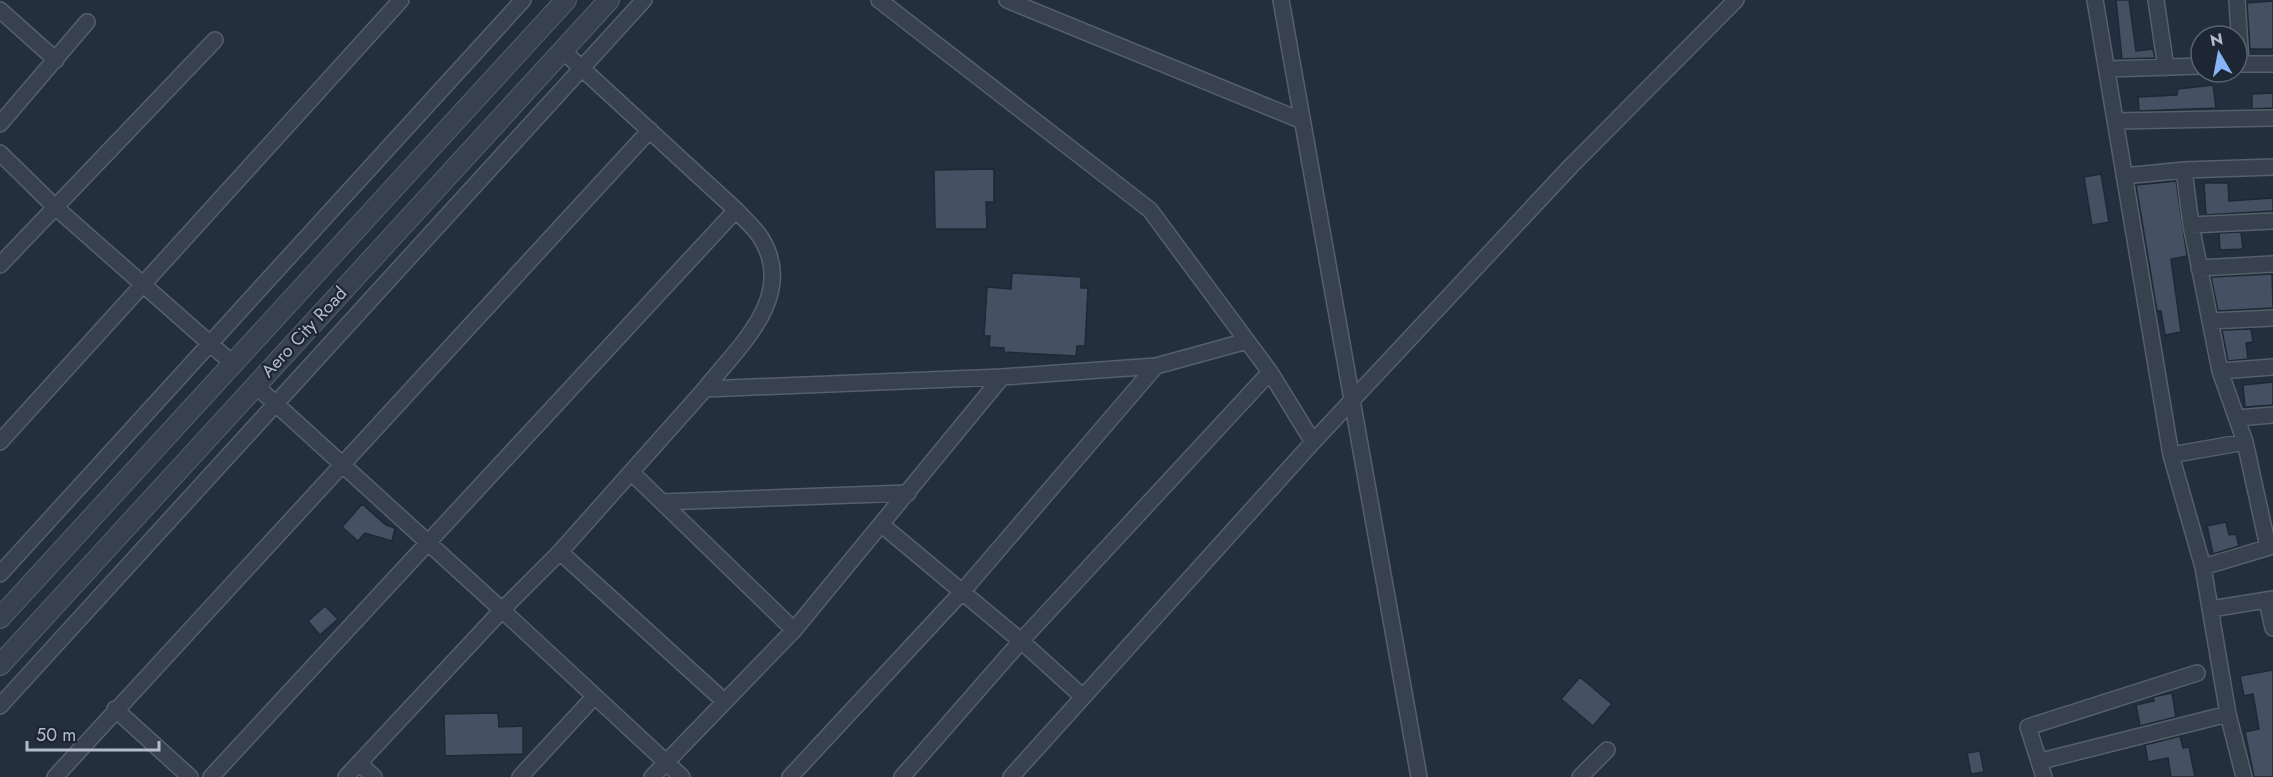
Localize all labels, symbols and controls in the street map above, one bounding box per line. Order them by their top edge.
north arrow [2189,24,2249,84]
text: N [2208,27,2225,52]
street label: Aero City Road [255,281,353,383]
scale bar [27,714,159,752]
text: 50 m [36,722,76,748]

